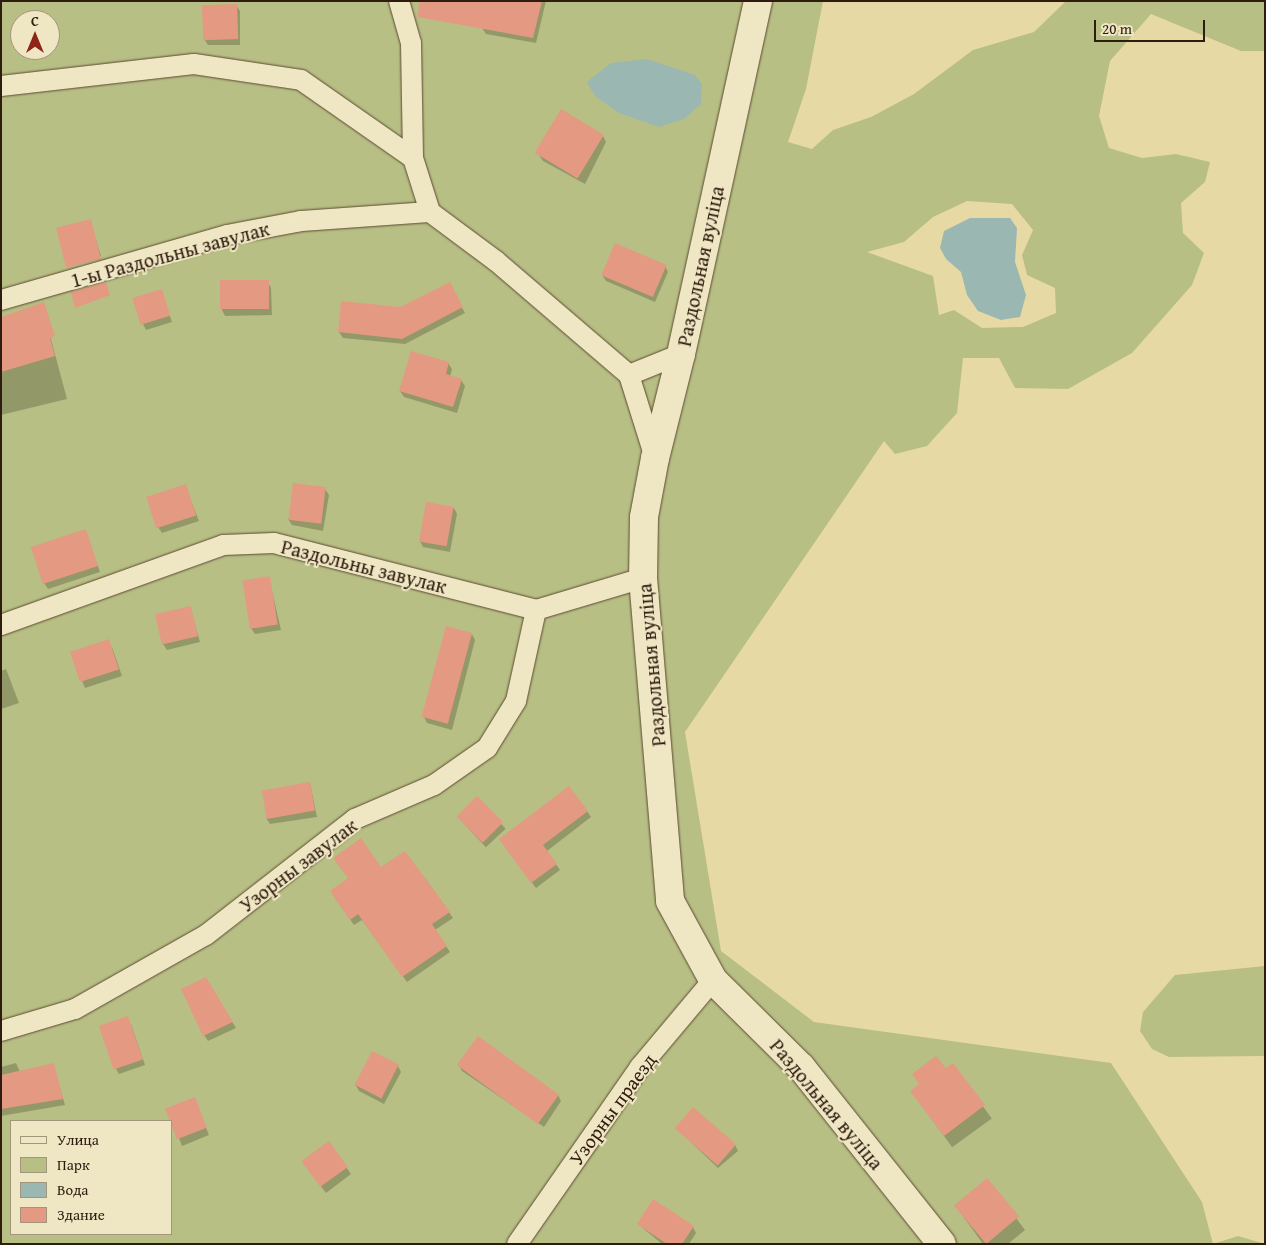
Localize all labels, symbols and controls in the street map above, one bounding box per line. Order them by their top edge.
north arrow [10,10,60,60]
scale bar [1096,10,1207,42]
text: С [31,11,39,31]
text: 20 m [1102,18,1132,39]
street label: Раздольная вуліца [671,183,729,349]
street label: 1-ы Раздольны завулак [68,216,272,292]
street label: Раздольны завулак [279,534,449,598]
street label: Раздольная вуліца [632,582,670,748]
street label: Узорны завулак [234,813,362,917]
street label: Раздольная вуліца [765,1034,889,1174]
street label: Узорны праезд [563,1048,661,1170]
legend [10,1120,172,1235]
text: Улица [57,1129,99,1150]
text: Парк [57,1154,90,1175]
text: Вода [57,1179,88,1200]
text: Здание [57,1204,105,1225]

